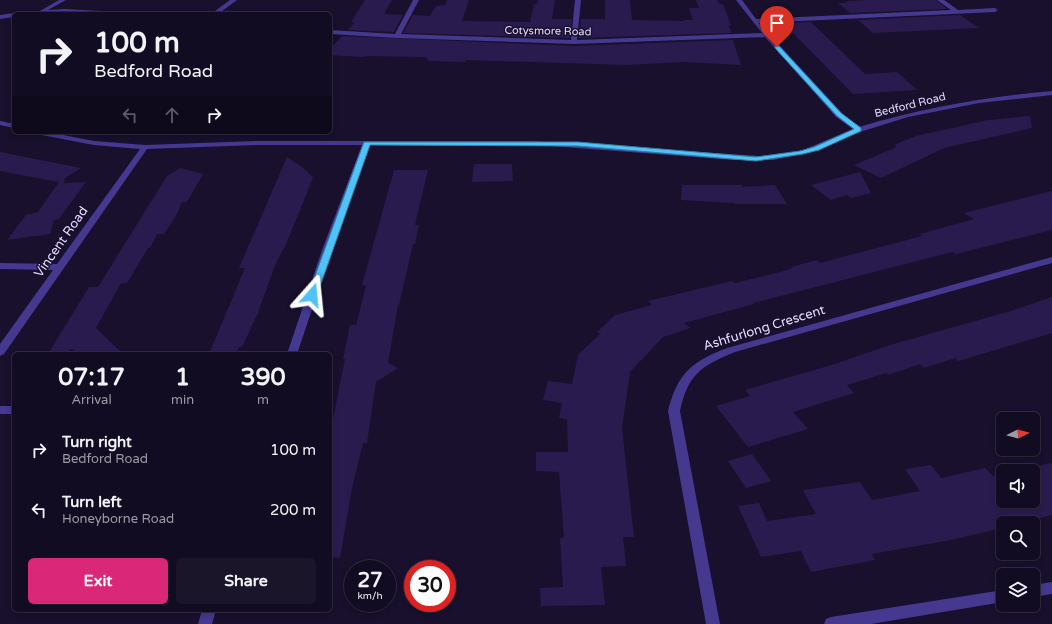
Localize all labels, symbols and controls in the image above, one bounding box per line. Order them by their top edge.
pin [760,6,794,47]
icon: arrive [766,12,788,34]
street label: Cotysmore Road [504,24,592,38]
text: 100 m [94,26,180,60]
icon: right [28,28,80,80]
text: Bedford Road [94,60,213,82]
street label: Bedford Road [873,90,947,120]
icon: left [119,104,141,126]
icon: ahead [161,104,183,126]
icon: right [203,104,225,126]
street label: Vincent Road [31,203,91,281]
position arrow [291,274,333,316]
street label: Ashfurlong Crescent [701,302,827,354]
text: 07:17 [58,363,125,392]
text: 1 [175,363,190,392]
text: 390 [240,363,286,392]
text: Arrival [71,392,112,408]
text: min [171,392,194,408]
text: m [257,392,269,408]
north arrow [996,412,1040,456]
map controls [996,412,1040,612]
text: Turn right [62,433,132,451]
icon: right [28,439,50,461]
text: 100 m [270,441,316,459]
text: Bedford Road [62,451,148,467]
button: sound [996,464,1040,508]
text: Turn left [62,493,122,511]
icon: left [28,499,50,521]
text: 200 m [270,501,316,519]
text: Honeyborne Road [62,511,174,527]
button: search [996,516,1040,560]
button: Exit [28,558,168,604]
button: Share [176,558,316,604]
speed limit sign: 30 [404,560,456,612]
button: layers [996,568,1040,612]
text: 27 [357,569,383,593]
text: km/h [357,590,383,602]

